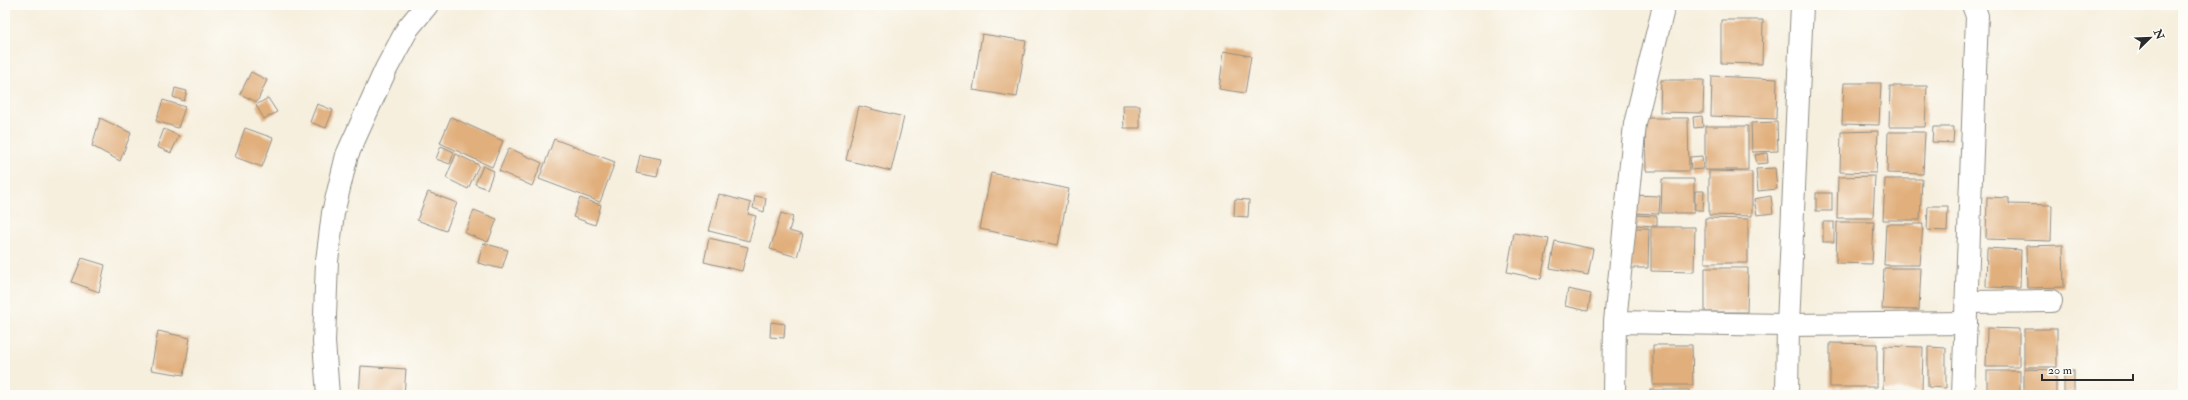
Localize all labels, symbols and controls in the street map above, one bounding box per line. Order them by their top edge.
north arrow [2130,18,2170,58]
text: N [2150,26,2167,42]
scale bar [2042,356,2133,382]
text: 20 m [2048,363,2073,378]

